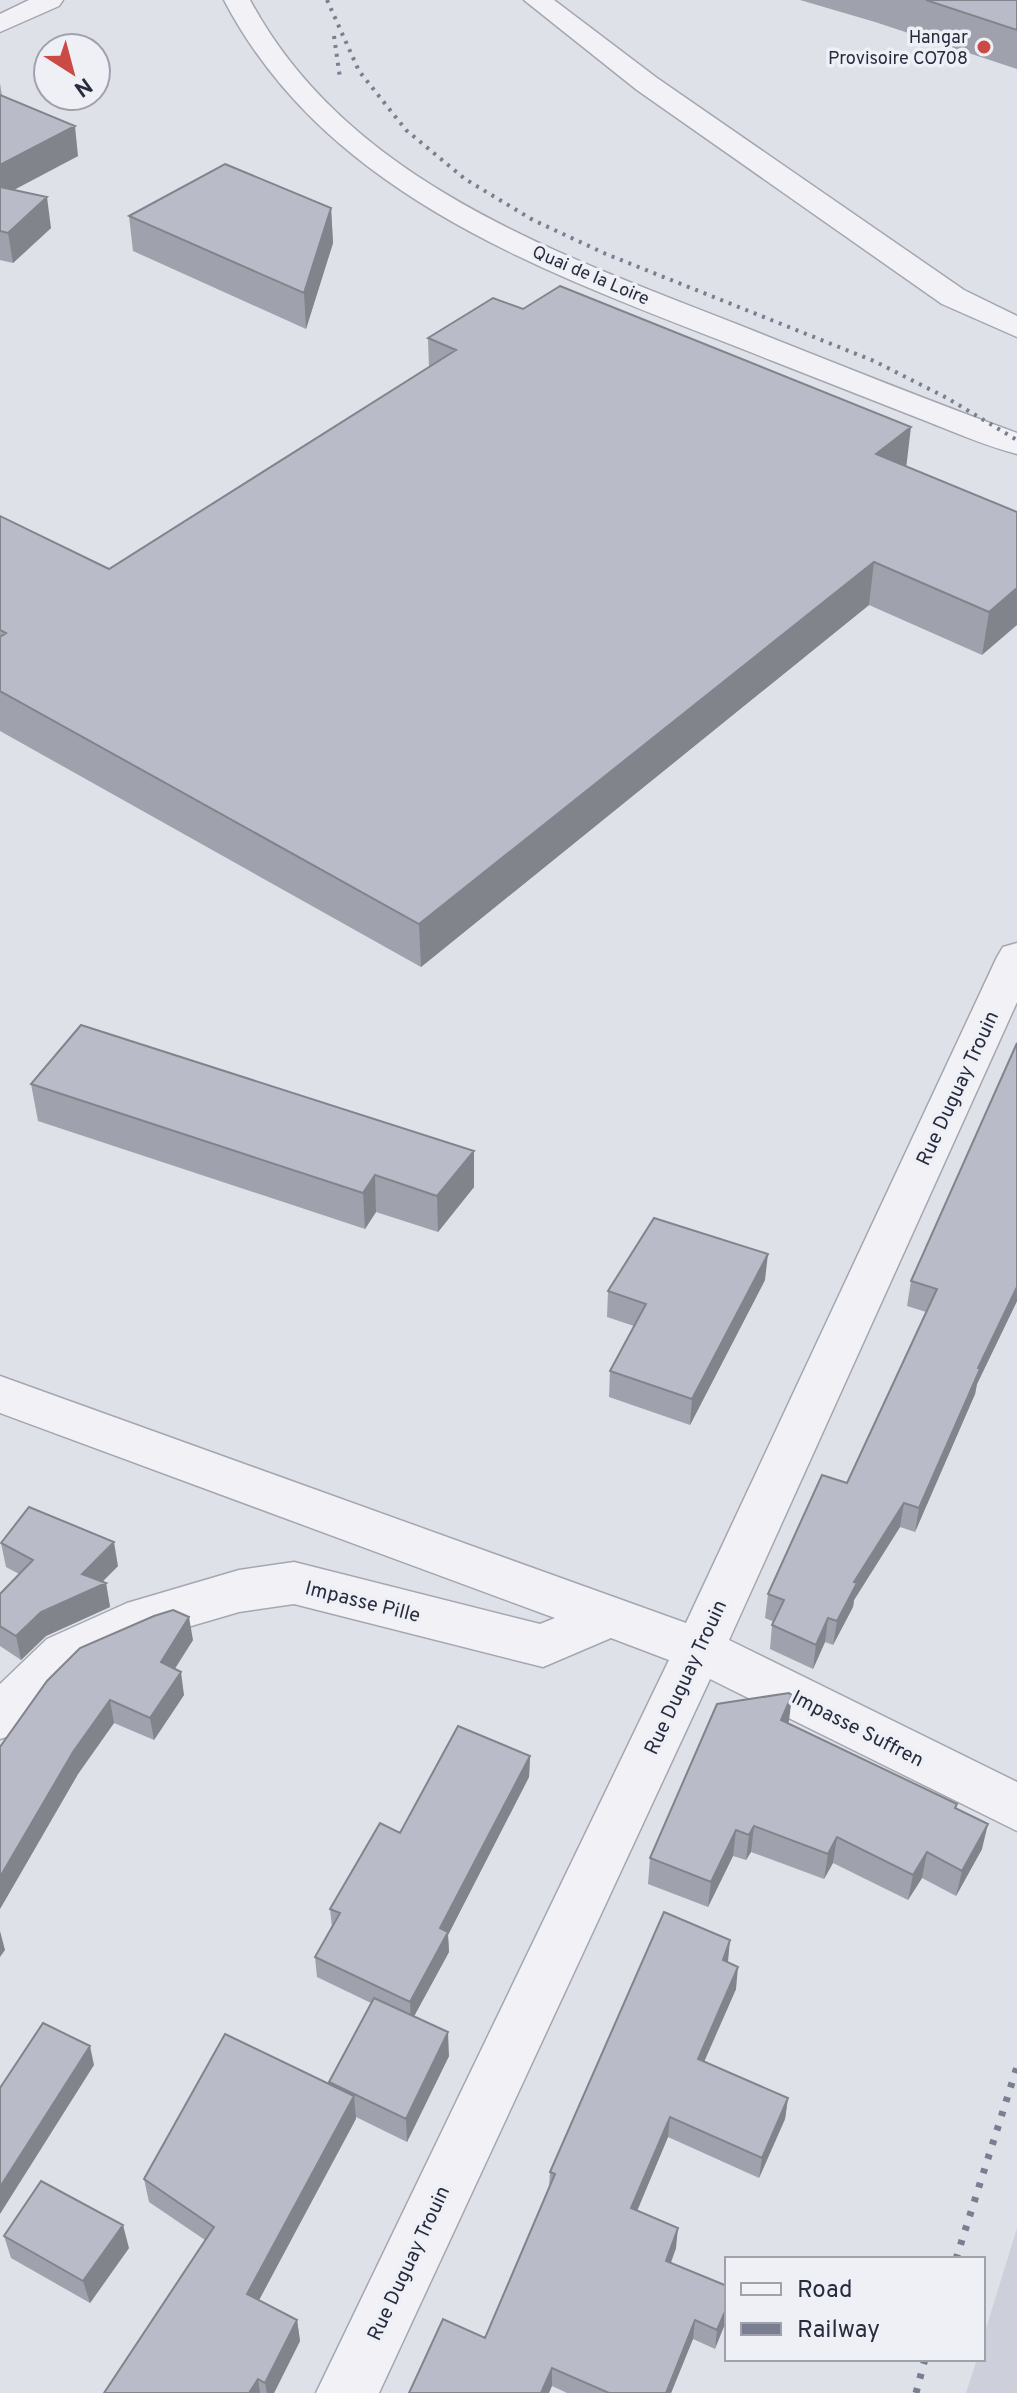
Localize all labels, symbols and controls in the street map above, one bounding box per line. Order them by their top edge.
place label: Hangar Provisoire CO708 [828,27,968,71]
north arrow [32,32,112,112]
marker: Hangar Provisoire CO708 [975,38,993,56]
text: N [68,71,97,102]
street label: Quai de la Loire [528,241,652,311]
street label: Rue Duguay Trouin [912,1007,1006,1170]
street label: Impasse Pille [302,1576,423,1630]
street label: Rue Duguay Trouin [640,1596,734,1759]
street label: Impasse Suffren [787,1685,928,1774]
street label: Rue Duguay Trouin [363,2182,457,2345]
legend [725,2257,985,2361]
text: Road [797,2276,853,2306]
text: Railway [797,2316,880,2346]

